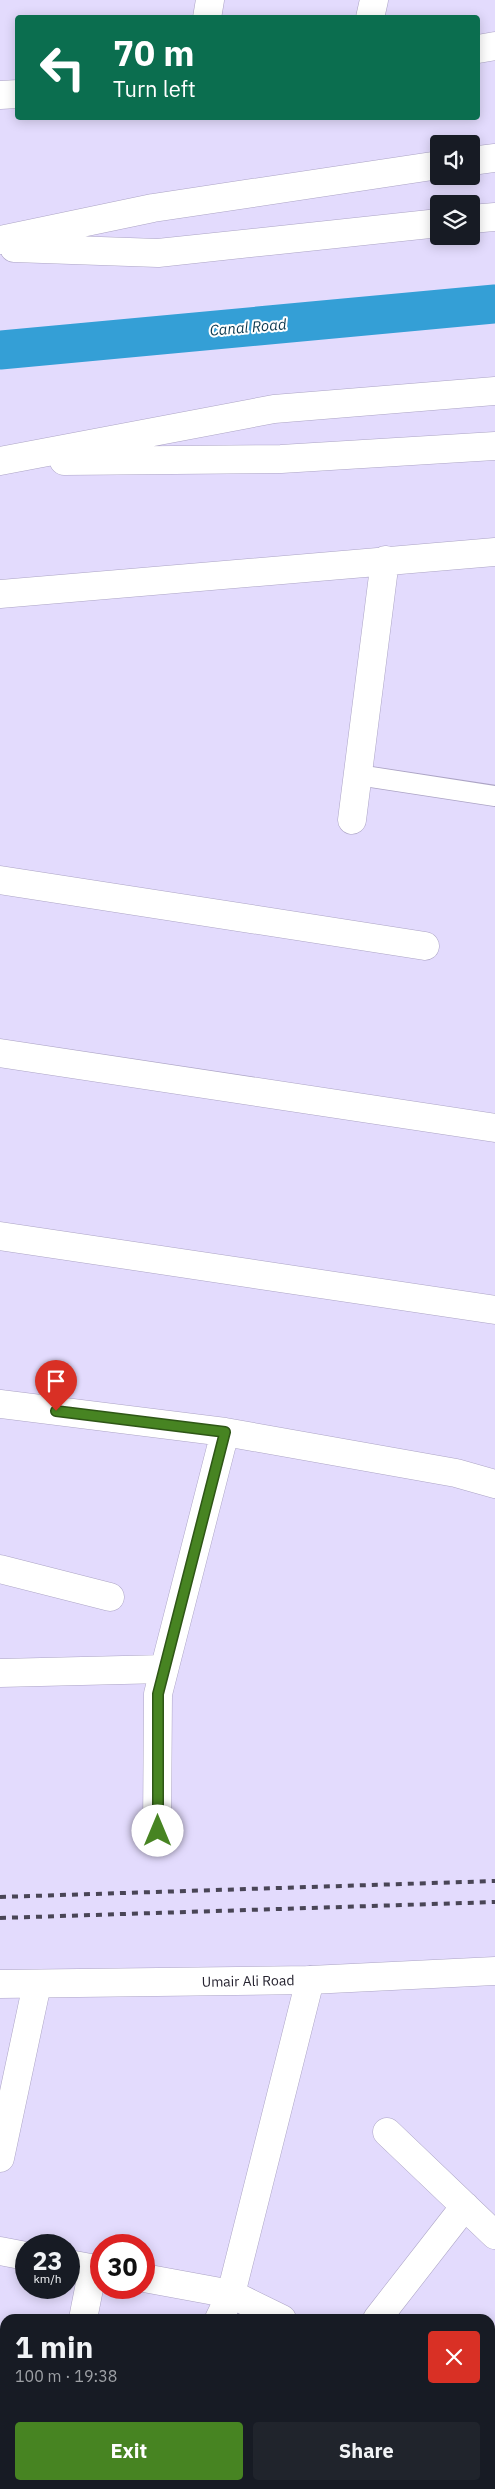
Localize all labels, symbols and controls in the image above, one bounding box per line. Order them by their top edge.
text: 70 m [113,30,195,76]
icon: left [30,35,95,100]
text: Turn left [113,74,196,103]
map controls [430,135,480,245]
button: sound [430,135,480,185]
button: layers [430,195,480,245]
water label: Canal Road [209,314,287,340]
pin [35,1360,77,1411]
icon: arrive [42,1367,70,1395]
position arrow [131,1804,183,1856]
street label: Umair Ali Road [201,1971,295,1991]
speed limit sign: 30 [90,2234,155,2299]
text: 23 [32,2244,63,2277]
text: km/h [33,2271,62,2286]
text: 1 min [15,2327,93,2366]
button: close [428,2331,480,2383]
text: 100 m · 19:38 [15,2366,117,2386]
button: Exit [15,2422,243,2480]
button: Share [253,2422,480,2480]

